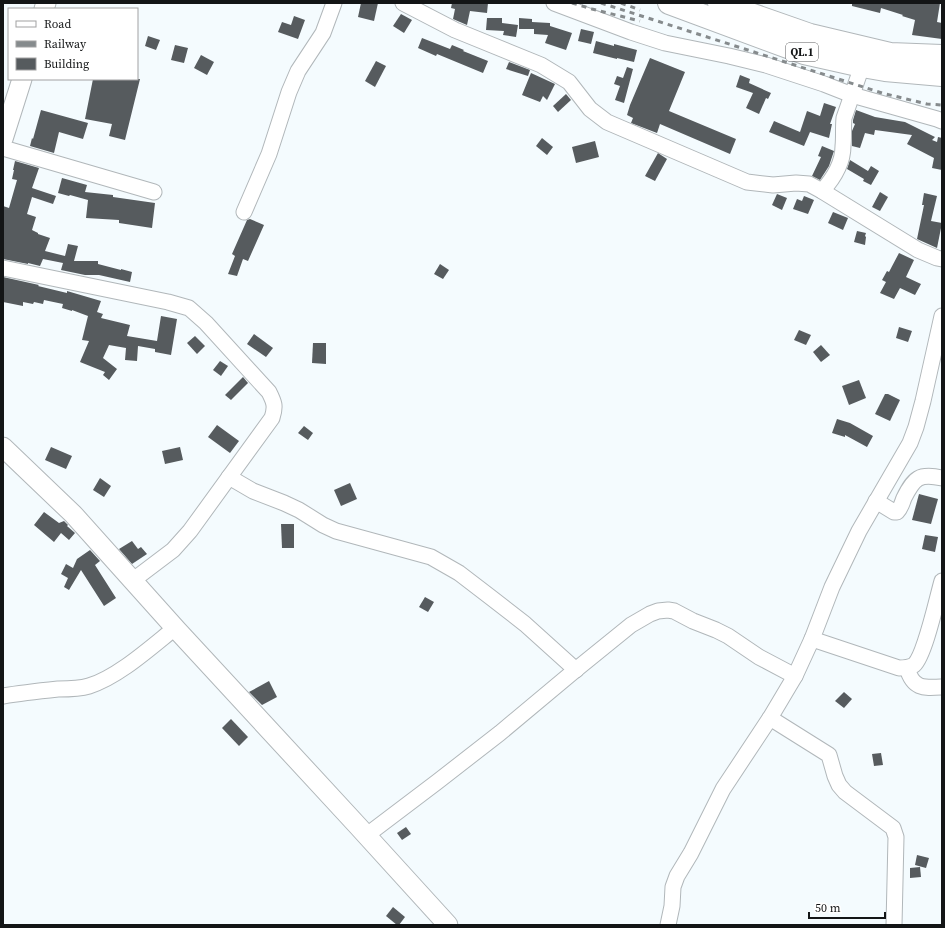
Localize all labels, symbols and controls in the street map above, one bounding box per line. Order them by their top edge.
legend [8,8,138,80]
text: Road [44,16,71,32]
text: Railway [44,36,87,52]
road number: QL.1 [786,43,818,61]
text: Building [44,56,89,72]
scale bar [809,894,885,920]
text: 50 m [815,900,841,916]

